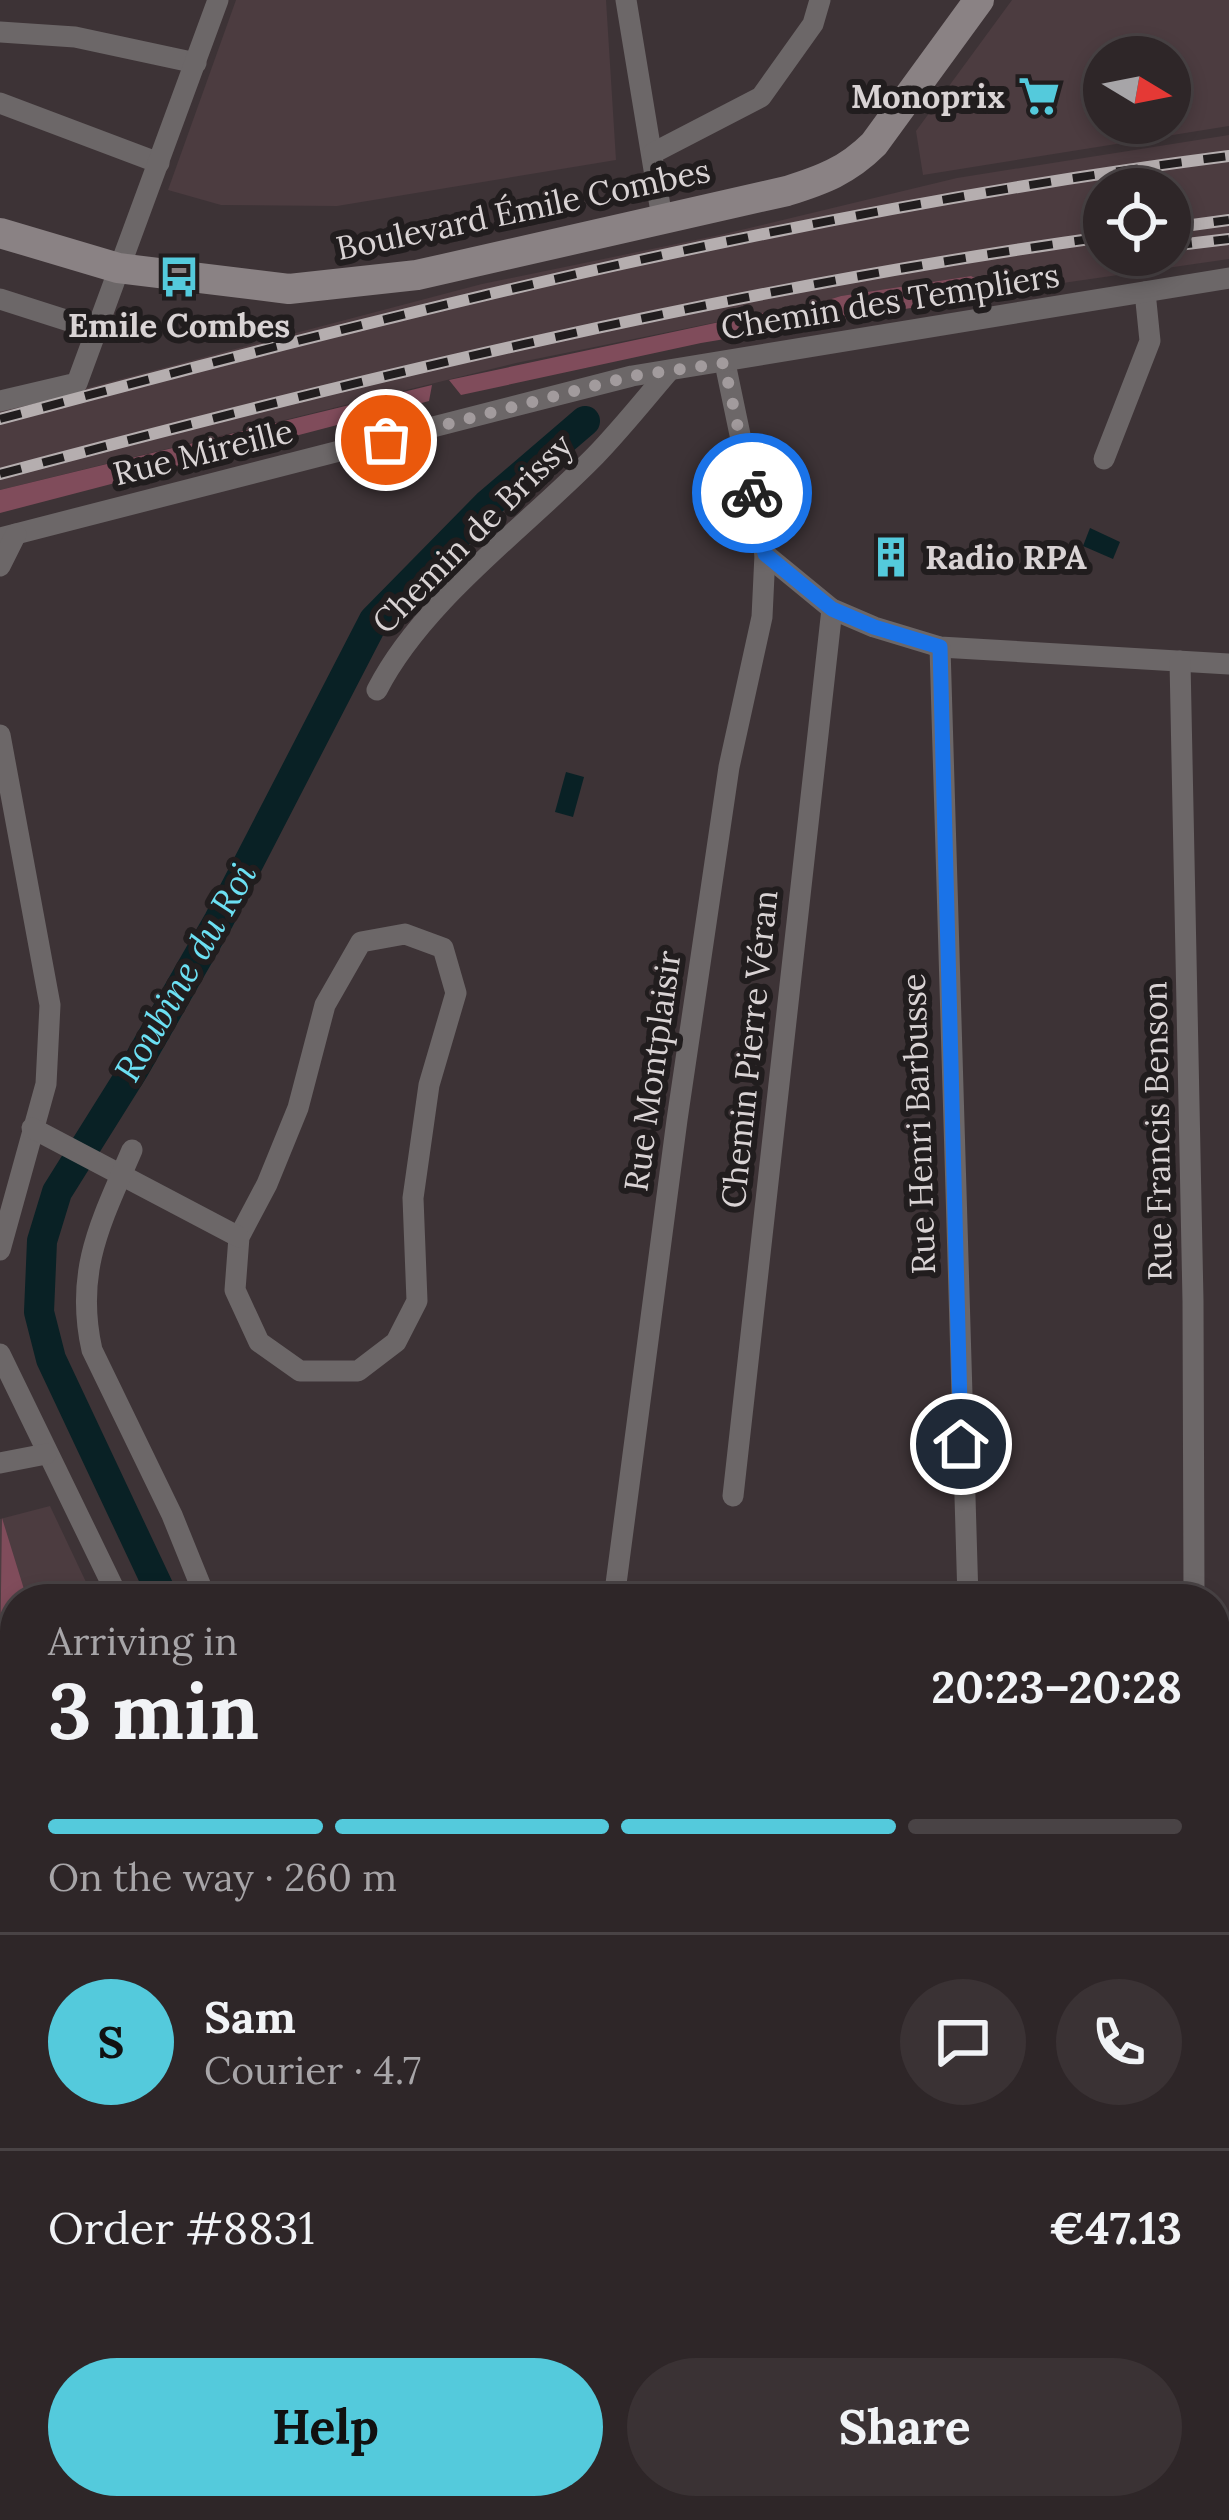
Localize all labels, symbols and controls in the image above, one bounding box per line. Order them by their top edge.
north arrow [1083,36,1191,144]
map controls [1083,36,1191,276]
supermarket icon: Monoprix [1016,73,1062,119]
place label: Monoprix [851,75,1005,117]
street label: Boulevard Émile Combes [332,149,714,269]
button: locate [1083,168,1191,276]
bus stop icon: Emile Combes [156,254,202,300]
street label: Chemin des Templiers [718,254,1062,348]
place label: Emile Combes [68,304,290,346]
pin [335,389,437,491]
icon: bag [353,407,419,473]
street label: Rue Mireille [109,409,297,495]
street label: Chemin de Brissy [363,424,581,642]
courier [692,433,812,553]
icon: bike [719,460,785,526]
building icon: Radio RPA [868,534,914,580]
place label: Radio RPA [925,536,1087,578]
water label: Roubine du Roi [104,854,266,1089]
street label: Chemin Pierre Véran [711,888,787,1210]
street label: Rue Montplaisir [614,947,690,1194]
street label: Rue Henri Barbusse [892,973,944,1275]
street label: Rue Francis Benson [1133,981,1181,1281]
pin [910,1393,1012,1495]
icon: home [928,1411,994,1477]
text: Arriving in [48,1616,238,1666]
text: 20:23–20:28 [931,1658,1182,1715]
text: 3 min [48,1661,259,1760]
text: On the way · 260 m [48,1852,397,1902]
button: chat [900,1979,1026,2105]
button: phone [1056,1979,1182,2105]
text: Sam [204,1988,296,2045]
text: S [98,2013,124,2070]
text: Courier · 4.7 [204,2045,421,2095]
text: Order #8831 [48,2199,315,2256]
text: €47.13 [1049,2199,1182,2256]
button: Help [48,2358,603,2496]
button: Share [627,2358,1182,2496]

